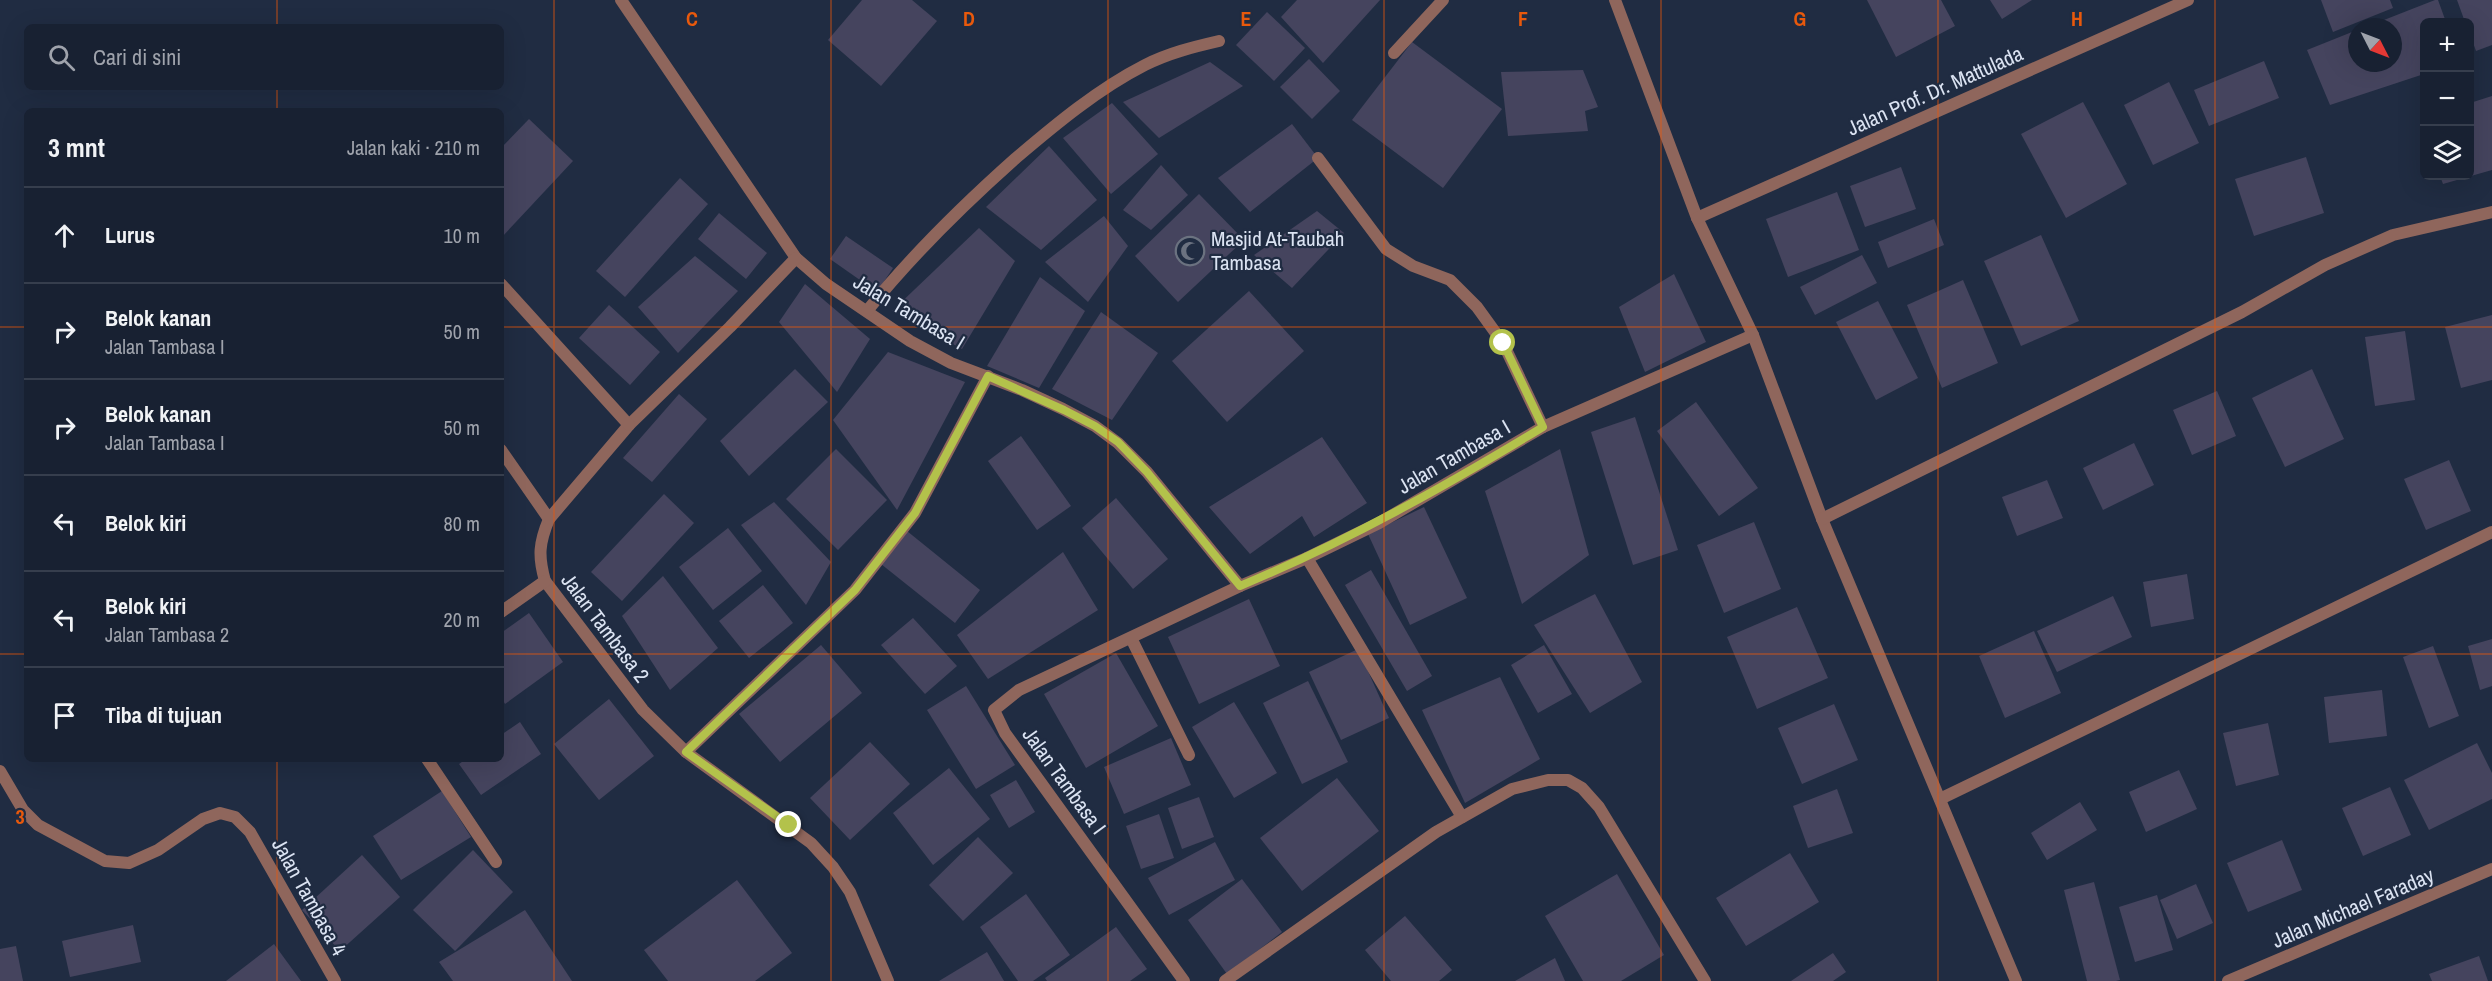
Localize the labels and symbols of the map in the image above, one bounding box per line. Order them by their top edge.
text: C [686,5,698,32]
text: D [963,5,975,32]
text: E [1241,5,1252,32]
text: F [1518,5,1528,32]
text: G [1794,5,1806,32]
text: H [2071,5,2083,32]
north arrow [2348,18,2402,72]
street label: Jalan Prof. Dr. Mattulada [1842,39,2028,142]
place label: Masjid At-Taubah Tambasa [1211,224,1344,277]
mosque icon: Masjid At-Taubah Tambasa [1174,235,1206,267]
street label: Jalan Tambasa I [848,267,970,356]
route start [1489,329,1515,355]
street label: Jalan Tambasa I [1392,413,1515,500]
street label: Jalan Tambasa 2 [555,567,656,688]
street label: Jalan Tambasa I [1016,721,1113,840]
text: 3 [15,803,25,830]
route end [775,811,801,837]
street label: Jalan Tambasa 4 [265,833,354,961]
street label: Jalan Michael Faraday [2267,860,2439,955]

